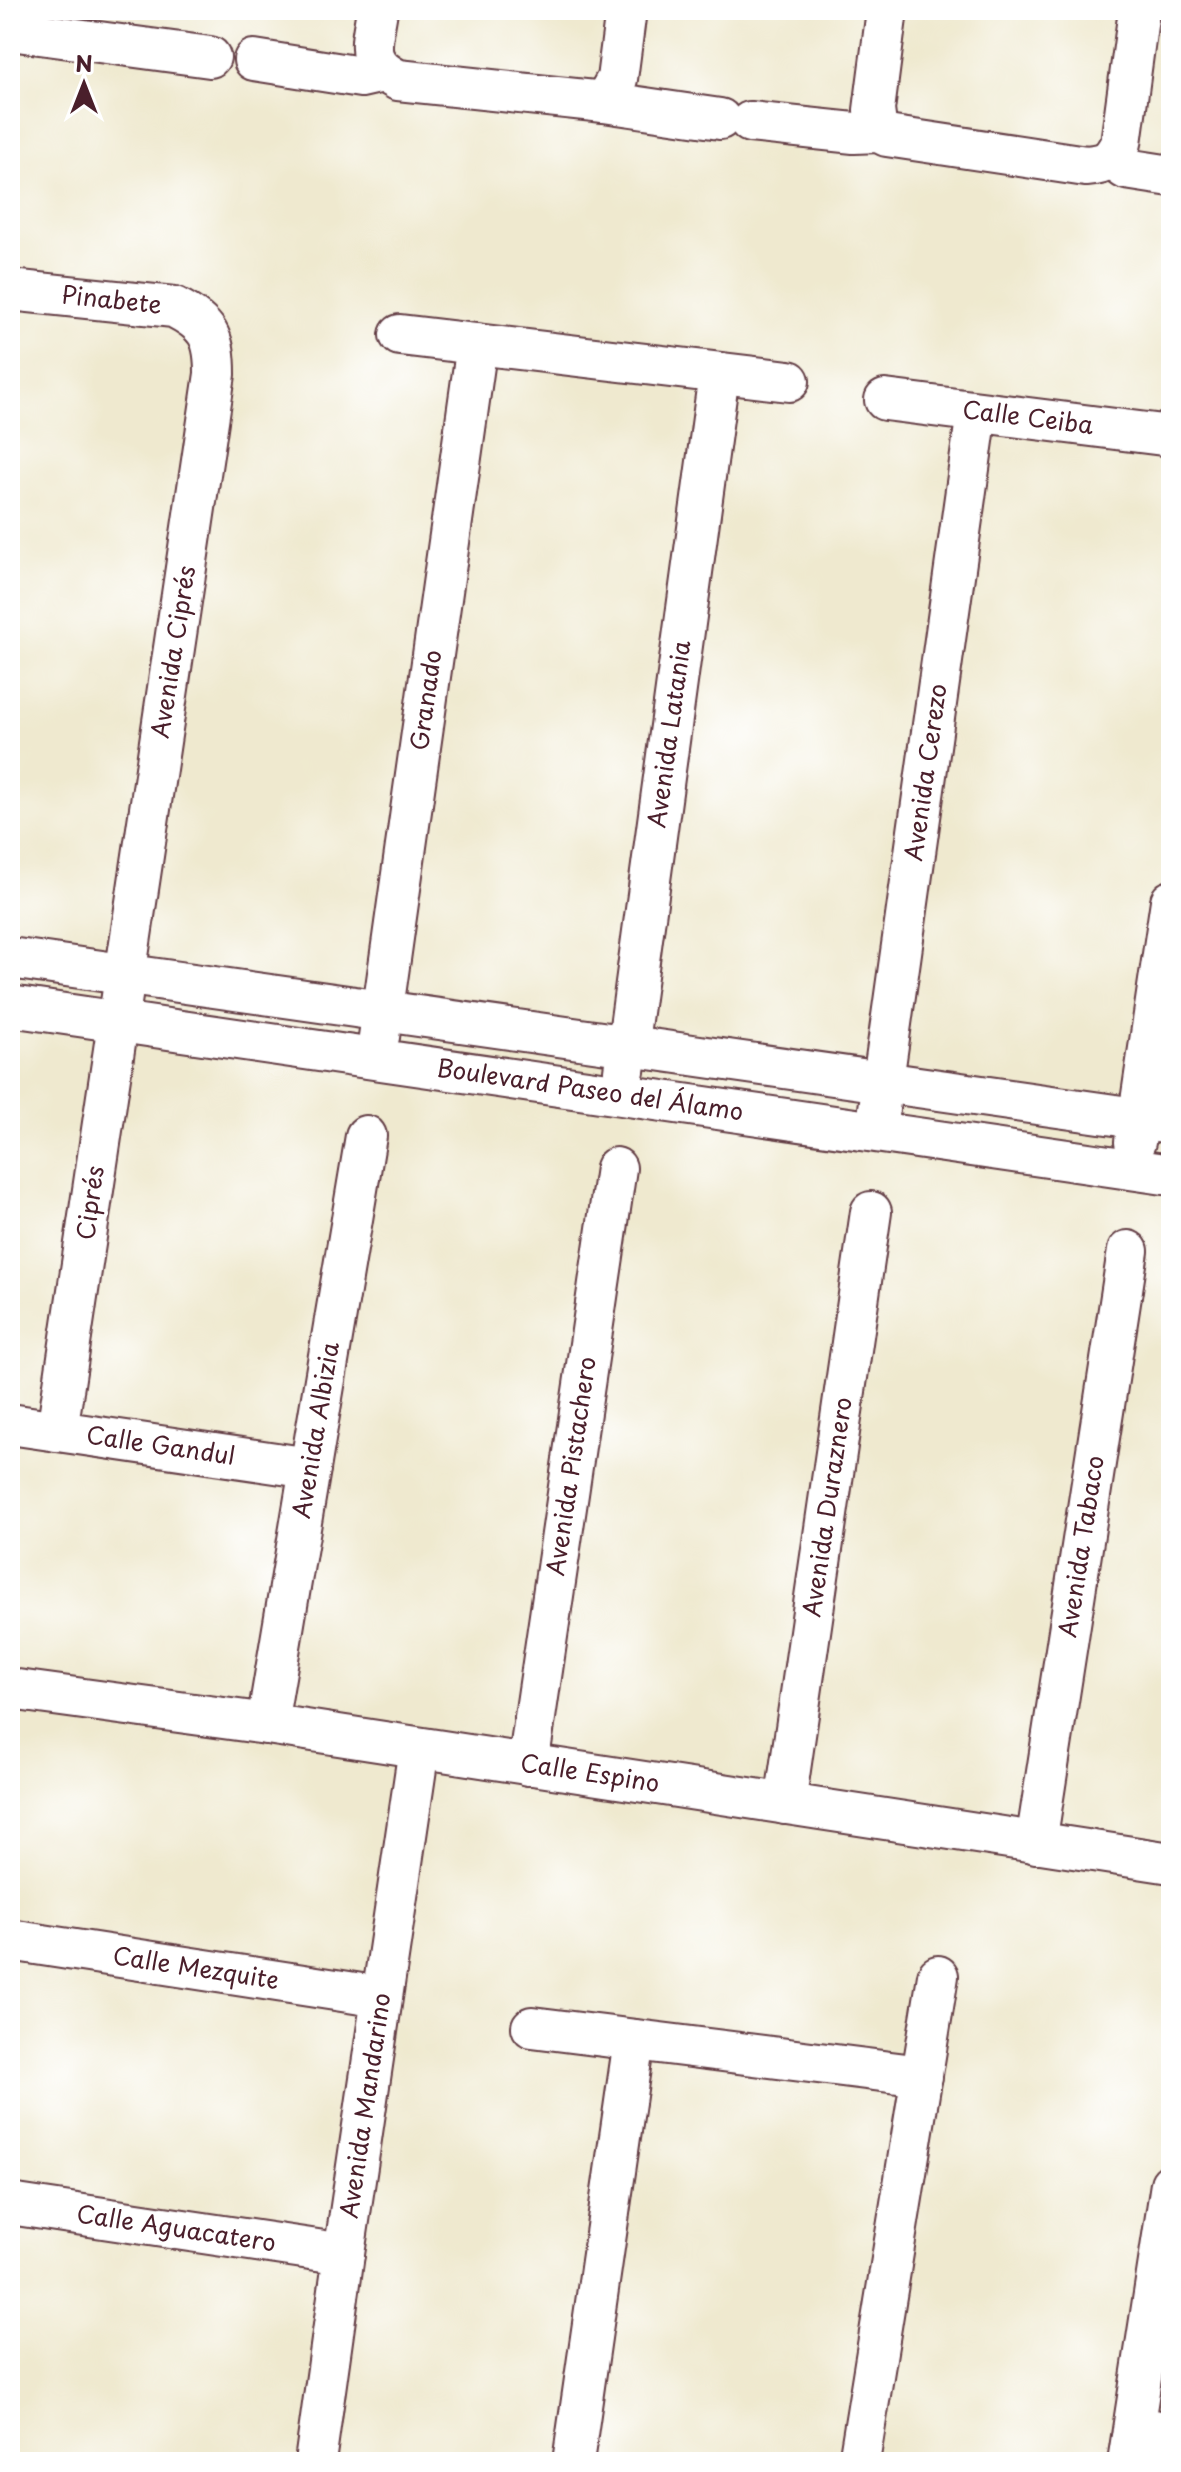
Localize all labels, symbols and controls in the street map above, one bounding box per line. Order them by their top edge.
north arrow [44,44,124,124]
text: N [75,46,93,79]
street label: Pinabete [60,275,164,322]
street label: Calle Ceiba [961,390,1096,442]
street label: Avenida Ciprés [141,563,203,741]
street label: Avenida Latania [637,638,699,830]
street label: Granado [400,647,450,753]
street label: Avenida Cerezo [894,681,955,863]
street label: Boulevard Paseo del Álamo [434,1048,746,1129]
street label: Ciprés [66,1163,112,1242]
street label: Avenida Albizia [282,1339,347,1521]
street label: Avenida Pistachero [536,1354,604,1578]
street label: Avenida Duraznero [792,1394,860,1619]
street label: Calle Gandul [84,1415,237,1473]
street label: Avenida Tabaco [1048,1453,1112,1640]
street label: Calle Espino [518,1743,662,1800]
street label: Calle Mezquite [111,1936,282,1997]
street label: Avenida Mandarino [330,1990,398,2221]
street label: Calle Aguacatero [74,2194,279,2260]

